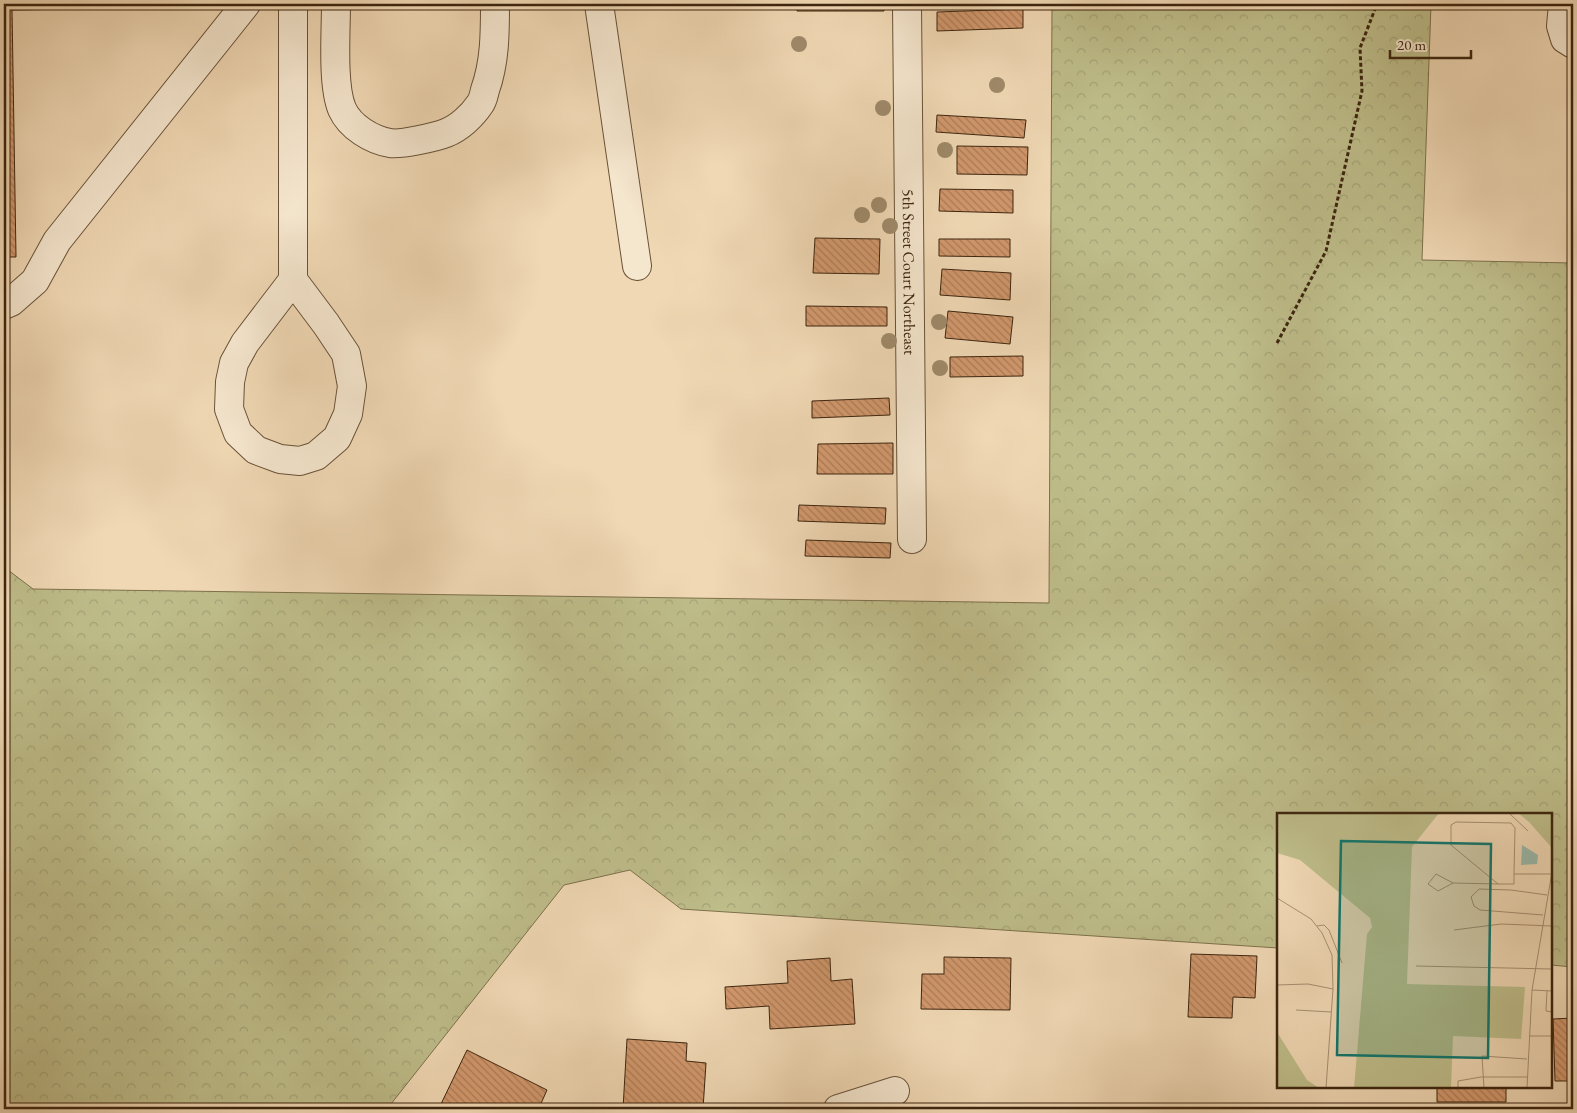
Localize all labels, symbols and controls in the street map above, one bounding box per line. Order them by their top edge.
scale bar [1390,28,1471,60]
text: 20 m [1397,35,1426,54]
street label: 5th Street Court Northeast [898,189,921,355]
inset map [1277,813,1552,1088]

